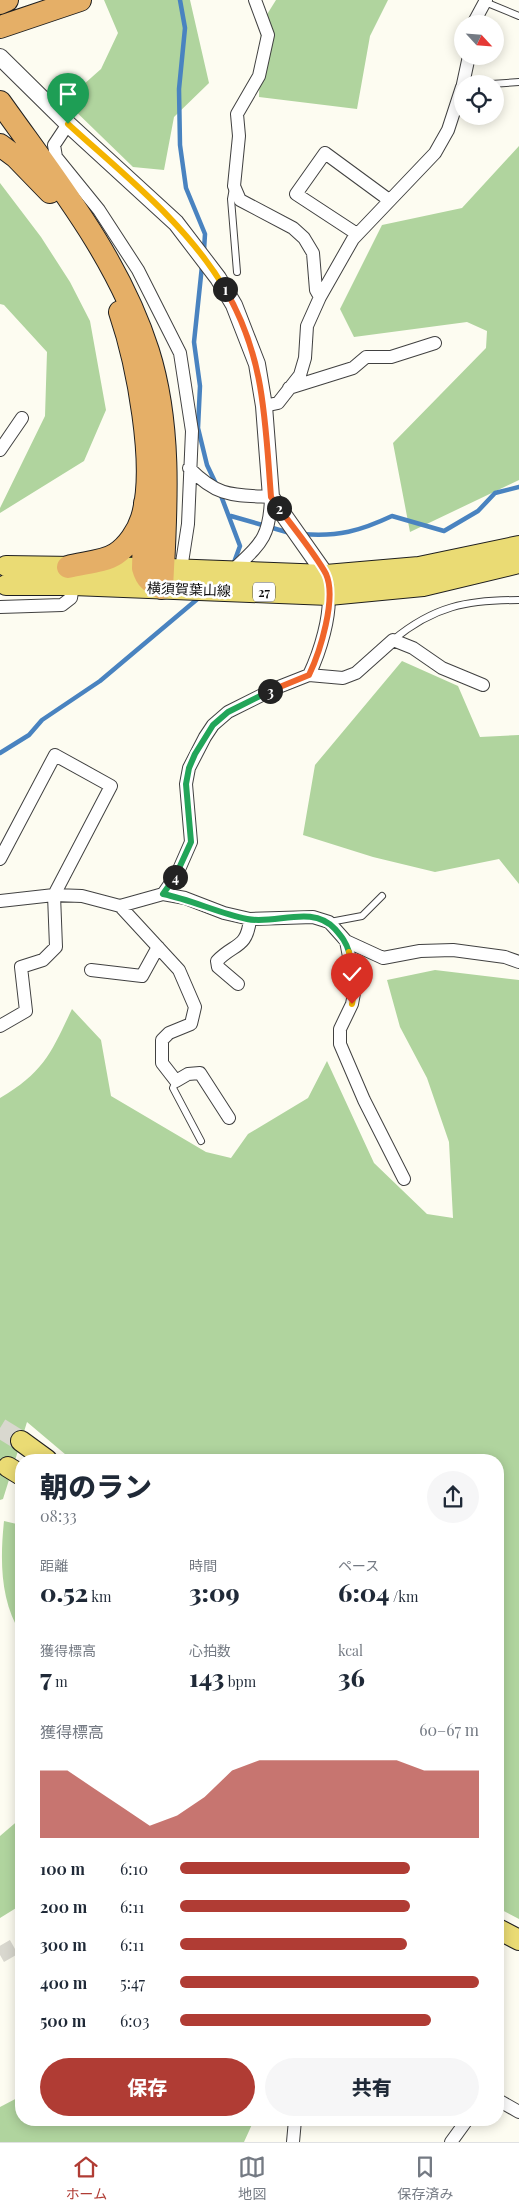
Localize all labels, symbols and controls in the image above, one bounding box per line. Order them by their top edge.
north arrow [454,15,504,65]
map controls [454,15,504,125]
pin [47,73,89,124]
button: locate [454,75,504,125]
icon: arrive [54,80,82,108]
pin: 1 [212,276,238,302]
text: 1 [223,280,228,299]
pin: 2 [266,496,292,520]
text: 2 [276,499,283,518]
street label: 横須賀葉山線 [147,578,231,600]
road number: 27 [253,582,275,602]
pin: 3 [258,678,282,704]
text: 3 [267,682,274,701]
pin: 4 [162,864,188,890]
text: 4 [172,868,179,887]
pin [331,953,373,1004]
icon: check [338,960,366,988]
text: 朝のラン [40,1467,152,1504]
button: share [427,1471,479,1523]
text: 08:33 [40,1505,77,1526]
text: 距離 [40,1556,68,1575]
text: 時間 [189,1556,217,1575]
text: ペース [338,1556,379,1575]
text: 0.52 [40,1575,88,1608]
text: 3:09 [189,1575,240,1608]
text: 6:04 [338,1575,390,1608]
text: km [88,1587,111,1606]
text: /km [390,1587,418,1606]
text: 獲得標高 [40,1641,96,1660]
text: 心拍数 [189,1641,231,1660]
text: kcal [338,1641,363,1660]
text: 7 [40,1660,52,1693]
text: 143 [189,1660,224,1693]
text: 36 [338,1660,365,1693]
text: m [52,1672,68,1691]
text: bpm [224,1672,256,1691]
text: 60–67 m [419,1719,479,1740]
text: 獲得標高 [40,1721,104,1742]
text: 100 m [40,1858,85,1879]
text: 6:10 [120,1858,148,1879]
text: 200 m [40,1896,87,1917]
text: 6:11 [120,1896,144,1917]
text: 300 m [40,1934,87,1955]
text: 6:11 [120,1934,144,1955]
text: 400 m [40,1972,87,1993]
text: 5:47 [120,1972,145,1993]
text: 500 m [40,2010,86,2031]
text: 6:03 [120,2010,149,2031]
button: 保存 [40,2058,255,2116]
button: 共有 [265,2058,479,2116]
tab: ホーム [66,2153,107,2203]
tab: 地図 [238,2153,266,2203]
tab: 保存済み [397,2153,453,2203]

